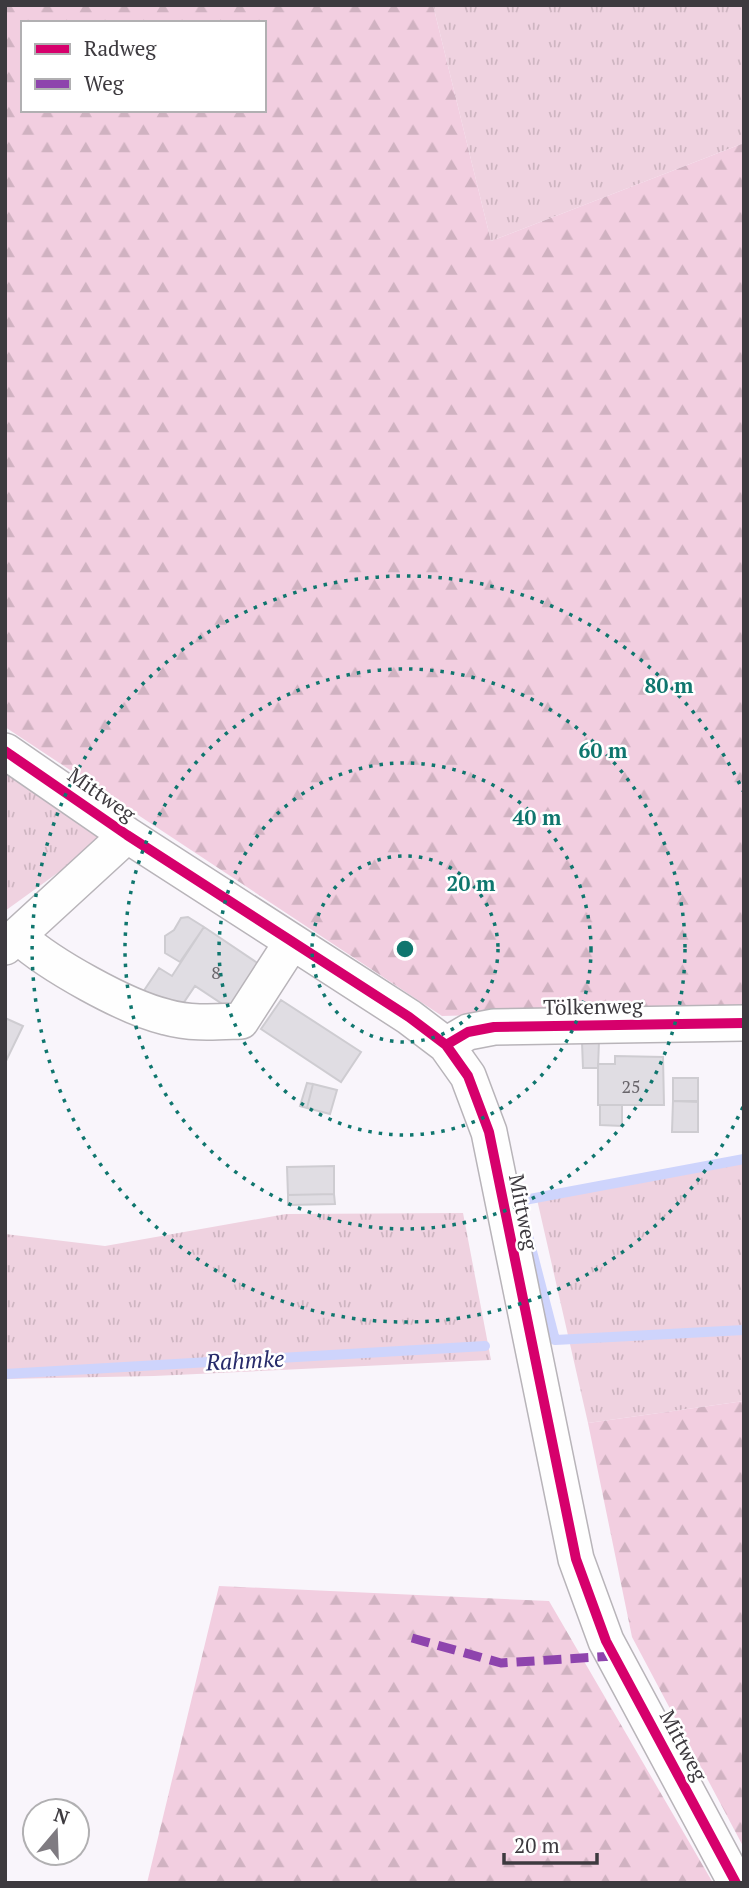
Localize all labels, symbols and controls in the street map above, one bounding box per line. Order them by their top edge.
legend [21,21,266,112]
text: Radweg [84,34,157,62]
text: Weg [84,69,125,97]
text: 80 m [645,671,694,699]
text: 60 m [579,736,628,764]
street label: Mittweg [63,761,142,828]
text: 40 m [513,803,562,831]
text: 20 m [447,869,496,897]
centre of rings [393,937,417,961]
house number: 8 [211,960,221,984]
street label: Tölkenweg [543,991,644,1021]
house number: 25 [621,1074,641,1098]
street label: Mittweg [503,1172,545,1253]
water label: Rahmke [204,1342,285,1378]
street label: Mittweg [654,1705,715,1786]
north arrow [21,1797,91,1867]
text: N [51,1801,73,1830]
scale bar [504,1822,597,1866]
text: 20 m [514,1831,560,1859]

